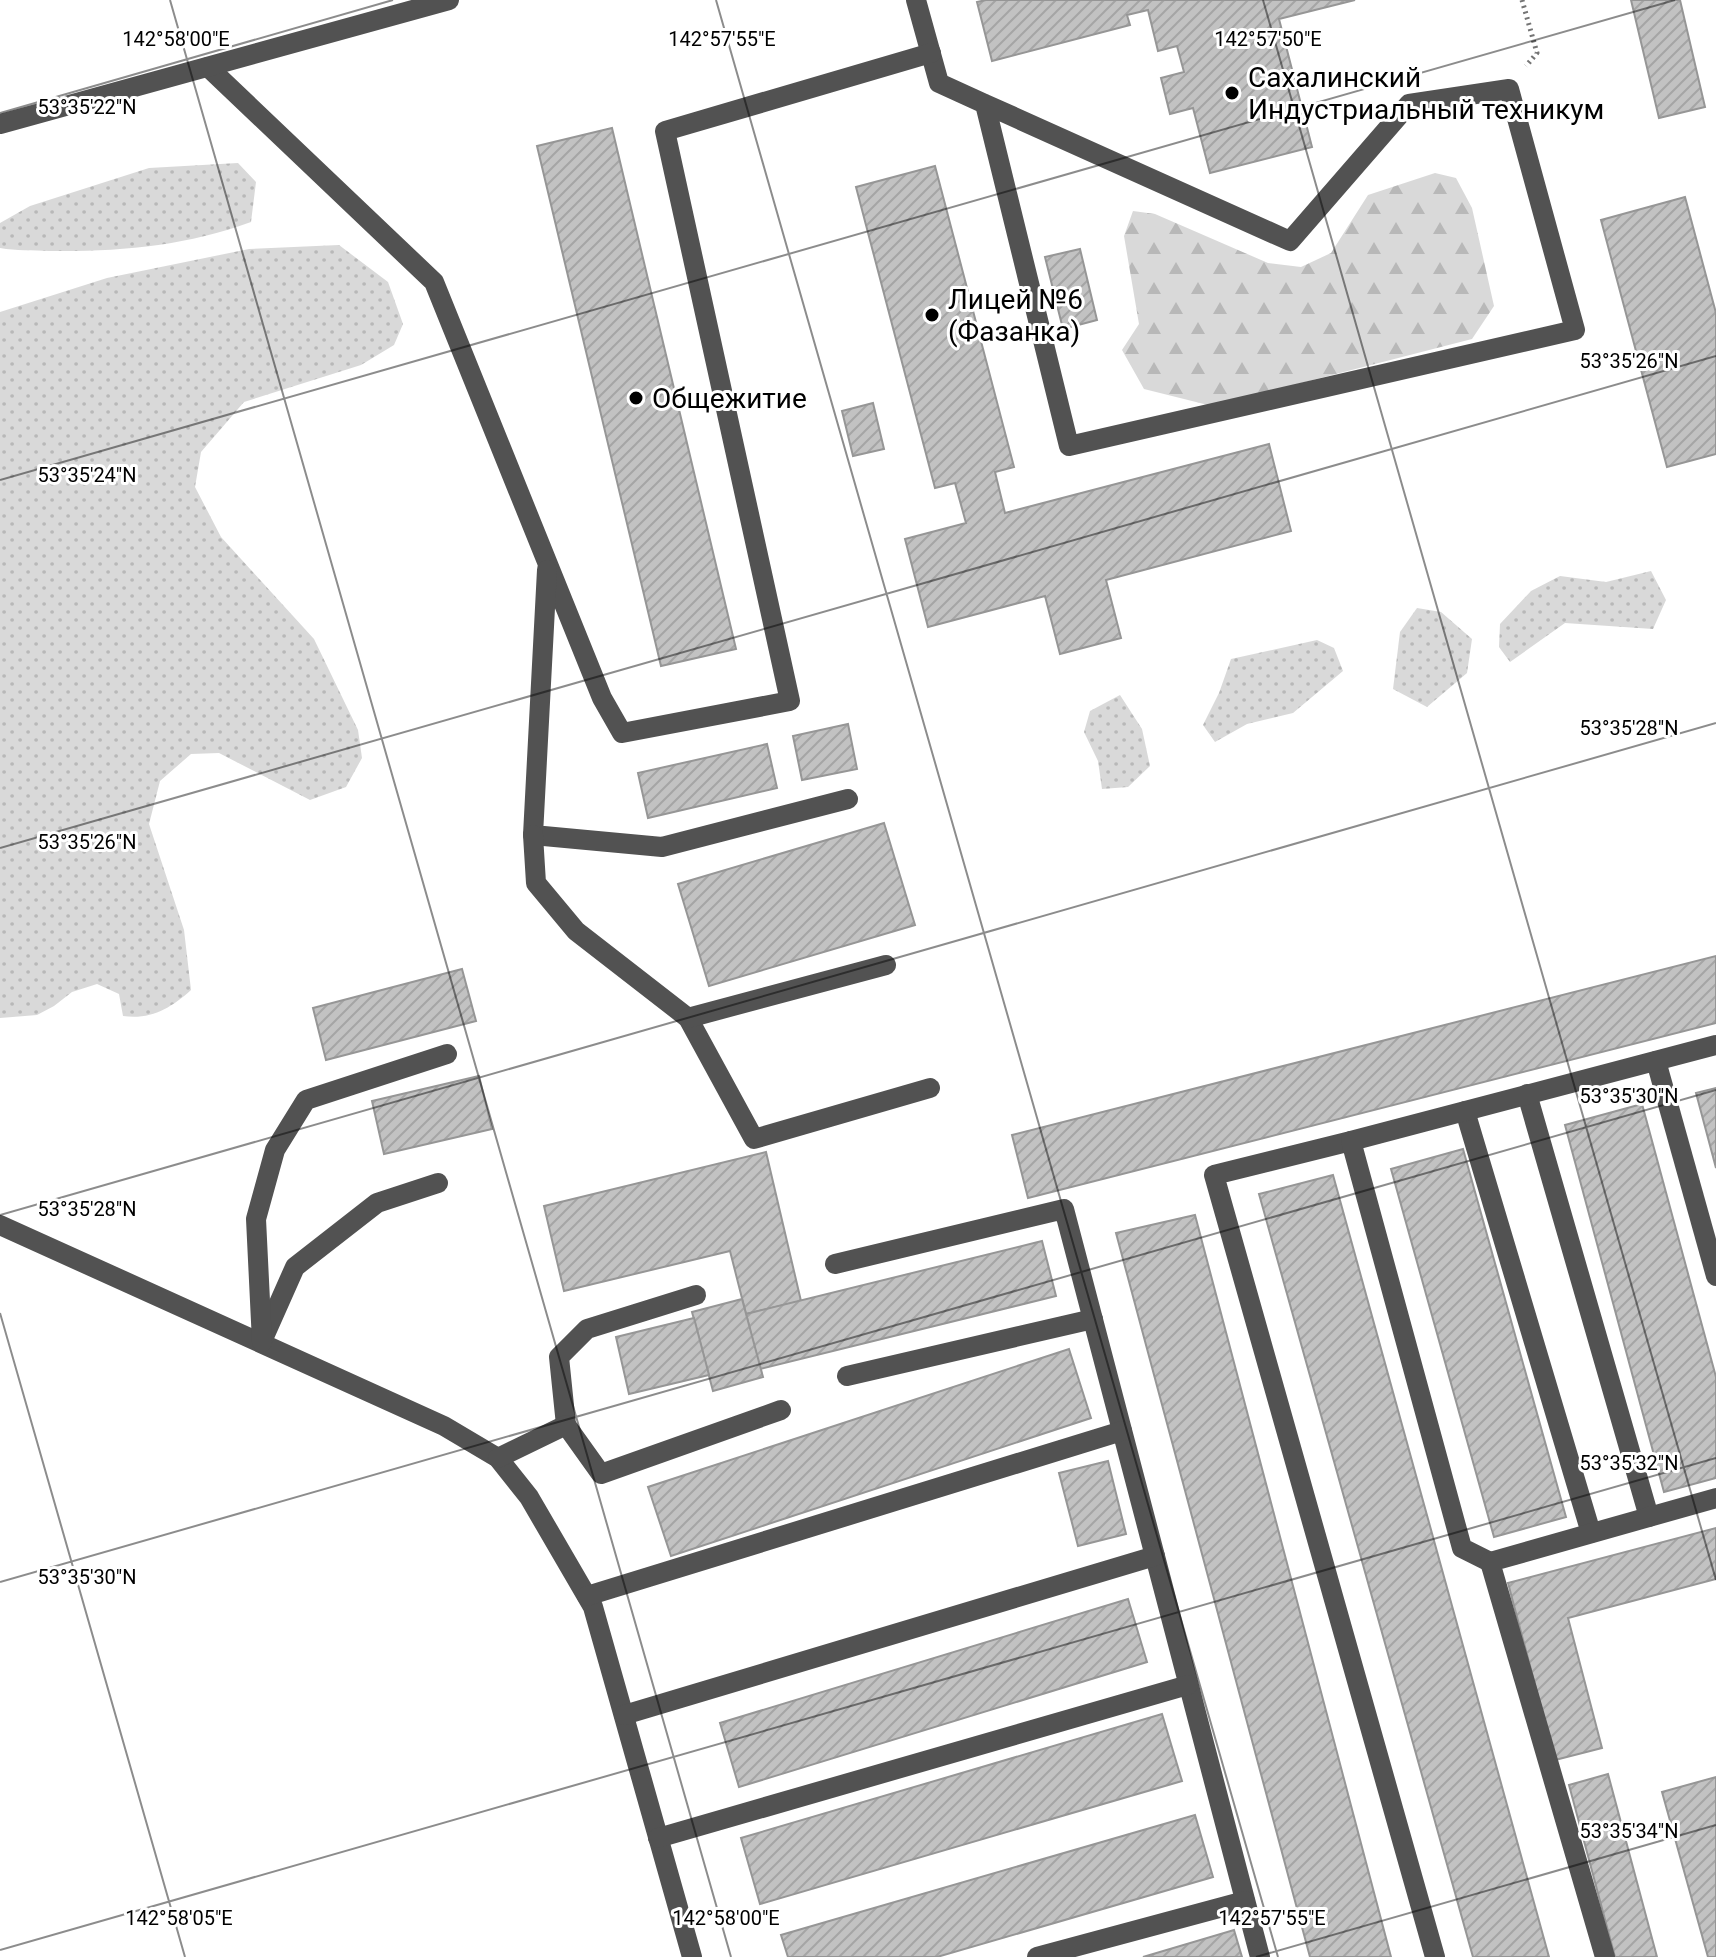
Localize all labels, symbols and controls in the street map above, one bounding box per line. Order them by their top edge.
text: 142°58'00"E [122,27,230,51]
text: 142°57'55"E [668,27,776,51]
text: 142°57'50"E [1214,27,1322,51]
place label: Сахалинский Индустриальный техникум [1248,61,1604,126]
marker: Сахалинский Индустриальный техникум [1223,84,1241,102]
text: 53°35'22"N [37,95,137,119]
place label: Лицей №6 (Фазанка) [948,283,1083,348]
marker: Лицей №6 (Фазанка) [923,306,941,324]
text: 53°35'26"N [1579,349,1679,373]
place label: Общежитие [652,382,807,415]
marker: Общежитие [627,389,645,407]
text: 53°35'24"N [37,463,137,487]
text: 53°35'28"N [1579,716,1679,740]
text: 53°35'26"N [37,830,137,854]
text: 53°35'30"N [1579,1084,1679,1108]
text: 53°35'28"N [37,1197,137,1221]
text: 53°35'32"N [1579,1451,1679,1475]
text: 53°35'30"N [37,1565,137,1589]
text: 53°35'34"N [1579,1819,1679,1843]
text: 142°58'05"E [125,1906,233,1930]
text: 142°58'00"E [672,1906,780,1930]
text: 142°57'55"E [1218,1906,1326,1930]

